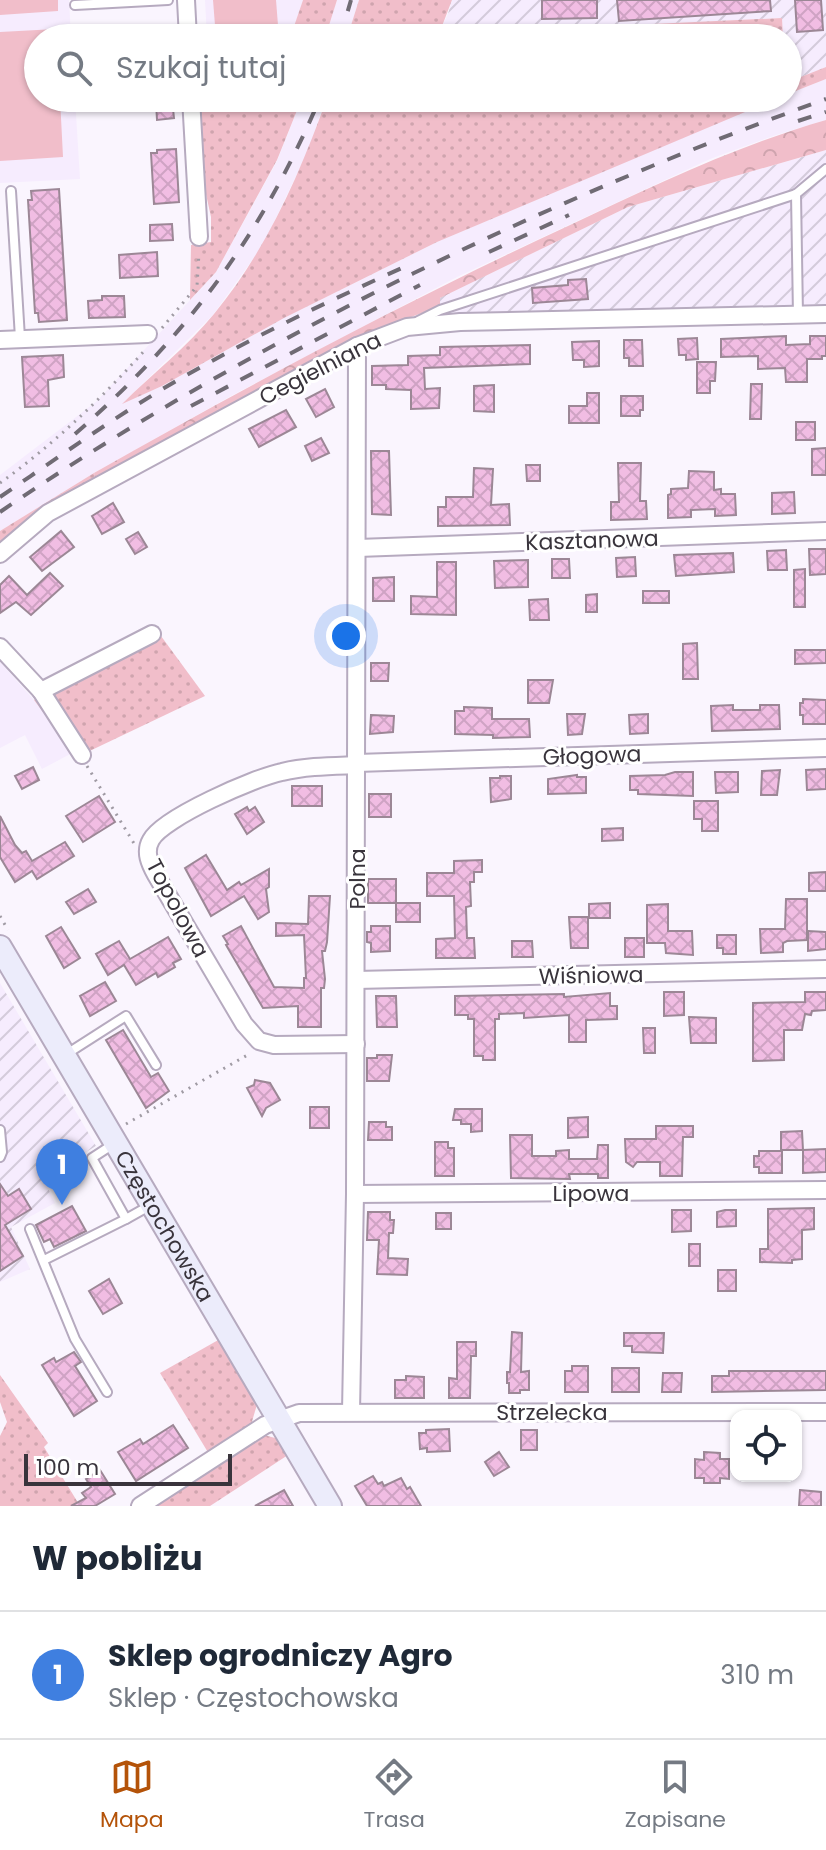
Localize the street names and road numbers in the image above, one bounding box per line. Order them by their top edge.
street label: Cegielniana [254,324,387,413]
street label: Kasztanowa [525,523,659,558]
street label: Głogowa [542,738,642,773]
street label: Polna [342,848,373,910]
street label: Topolowa [139,854,216,963]
street label: Wiśniowa [538,959,644,992]
street label: Częstochowska [107,1145,221,1308]
street label: Lipowa [553,1178,629,1209]
street label: Strzelecka [496,1397,608,1428]

